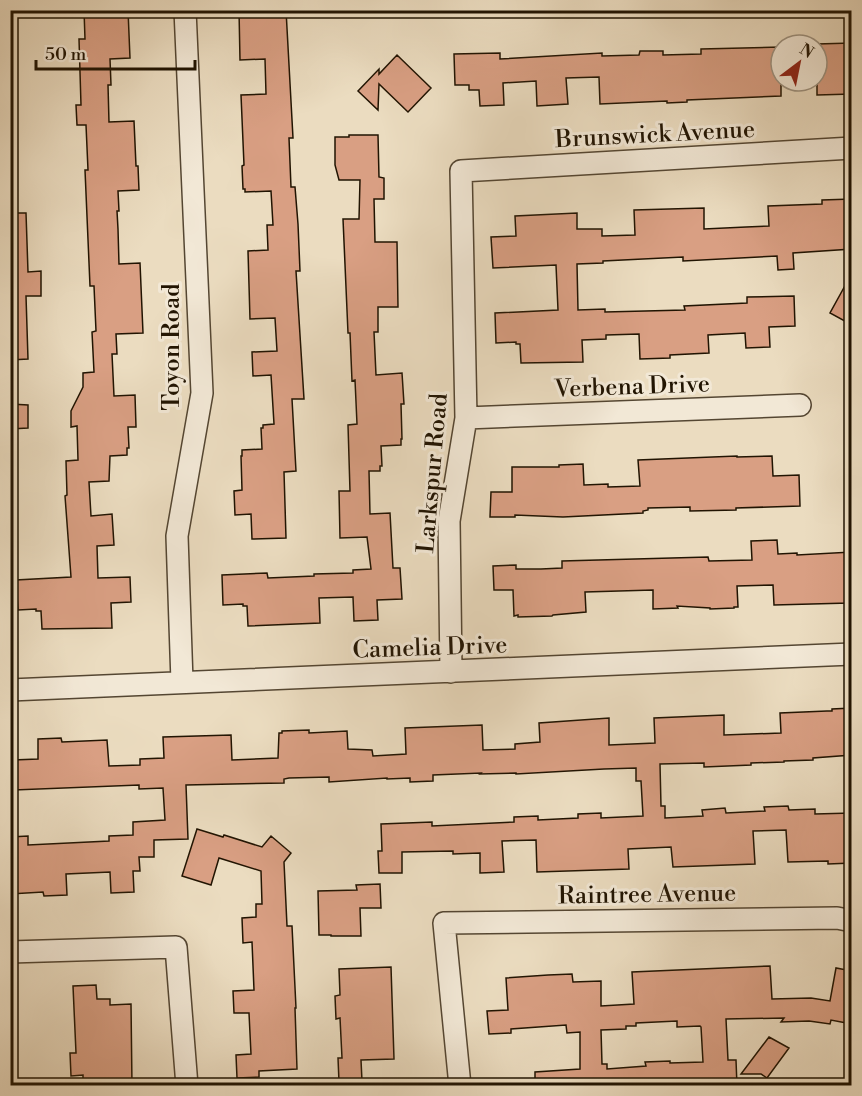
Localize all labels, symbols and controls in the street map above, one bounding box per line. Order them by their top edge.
scale bar [36,33,195,71]
north arrow [769,33,829,93]
text: N [796,39,817,63]
text: 50 m [45,43,87,66]
street label: Brunswick Avenue [553,115,756,155]
street label: Toyon Road [157,283,187,411]
street label: Verbena Drive [553,369,710,405]
street label: Larkspur Road [411,391,455,554]
street label: Camelia Drive [352,630,508,666]
street label: Raintree Avenue [558,878,737,912]

